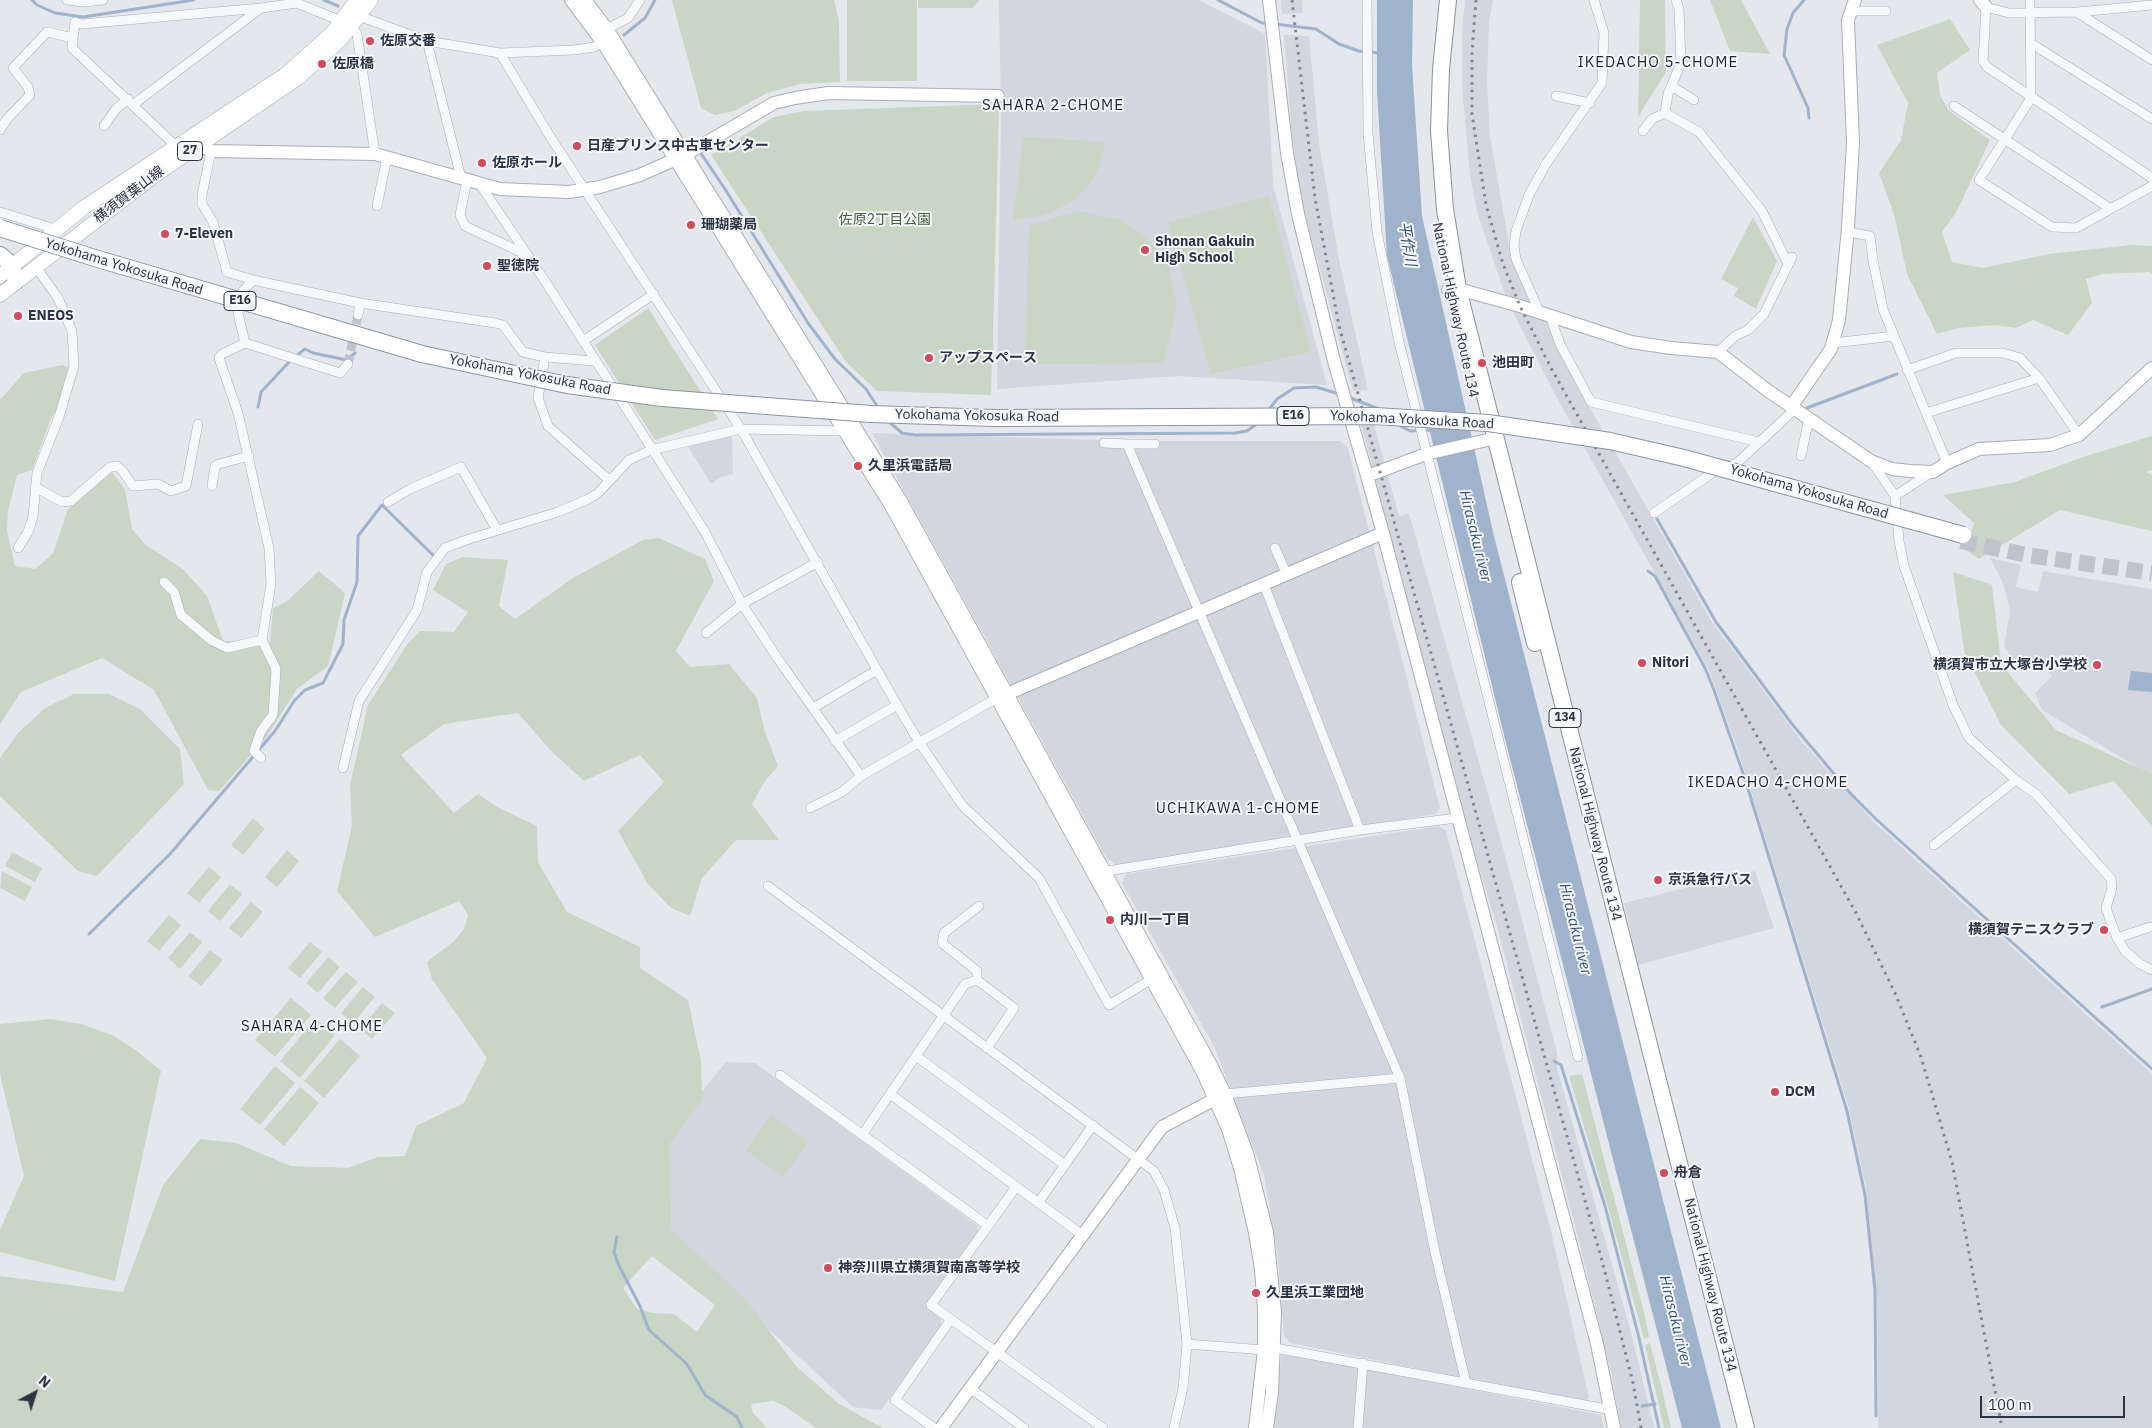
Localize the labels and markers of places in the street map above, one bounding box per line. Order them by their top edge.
place label: 佐原交番 [380,33,436,49]
marker: 佐原交番 [364,35,376,47]
place label: 佐原橋 [332,56,374,72]
marker: 佐原橋 [316,58,328,70]
place label: 日産プリンス中古車センター [587,138,769,154]
marker: 日産プリンス中古車センター [571,140,583,152]
place label: 佐原ホール [492,155,562,171]
marker: 佐原ホール [476,157,488,169]
place label: 珊瑚薬局 [701,217,757,233]
marker: 珊瑚薬局 [685,219,697,231]
place label: 7-Eleven [175,226,233,242]
marker: 7-Eleven [159,228,171,240]
place label: Shonan Gakuin High School [1155,234,1255,266]
marker: Shonan Gakuin High School [1139,244,1151,256]
place label: 聖徳院 [497,258,539,274]
marker: 聖徳院 [481,260,493,272]
place label: ENEOS [28,308,74,324]
marker: ENEOS [12,310,24,322]
place label: アップスペース [939,350,1037,366]
marker: アップスペース [923,352,935,364]
place label: 池田町 [1492,355,1534,371]
marker: 池田町 [1476,357,1488,369]
place label: 久里浜電話局 [868,458,952,474]
marker: 久里浜電話局 [852,460,864,472]
place label: Nitori [1652,655,1689,671]
marker: Nitori [1636,657,1648,669]
place label: 横須賀市立大塚台小学校 [1933,657,2087,673]
marker: 横須賀市立大塚台小学校 [2091,659,2103,671]
place label: 京浜急行バス [1668,872,1752,888]
marker: 京浜急行バス [1652,874,1664,886]
place label: 内川一丁目 [1120,912,1190,928]
marker: 内川一丁目 [1104,914,1116,926]
place label: 横須賀テニスクラブ [1968,922,2094,938]
marker: 横須賀テニスクラブ [2098,924,2110,936]
place label: DCM [1785,1084,1815,1100]
marker: DCM [1769,1086,1781,1098]
place label: 舟倉 [1674,1165,1702,1181]
marker: 舟倉 [1658,1167,1670,1179]
place label: 神奈川県立横須賀南高等学校 [838,1260,1020,1276]
marker: 神奈川県立横須賀南高等学校 [822,1262,834,1274]
place label: 久里浜工業団地 [1266,1285,1364,1301]
marker: 久里浜工業団地 [1250,1287,1262,1299]

